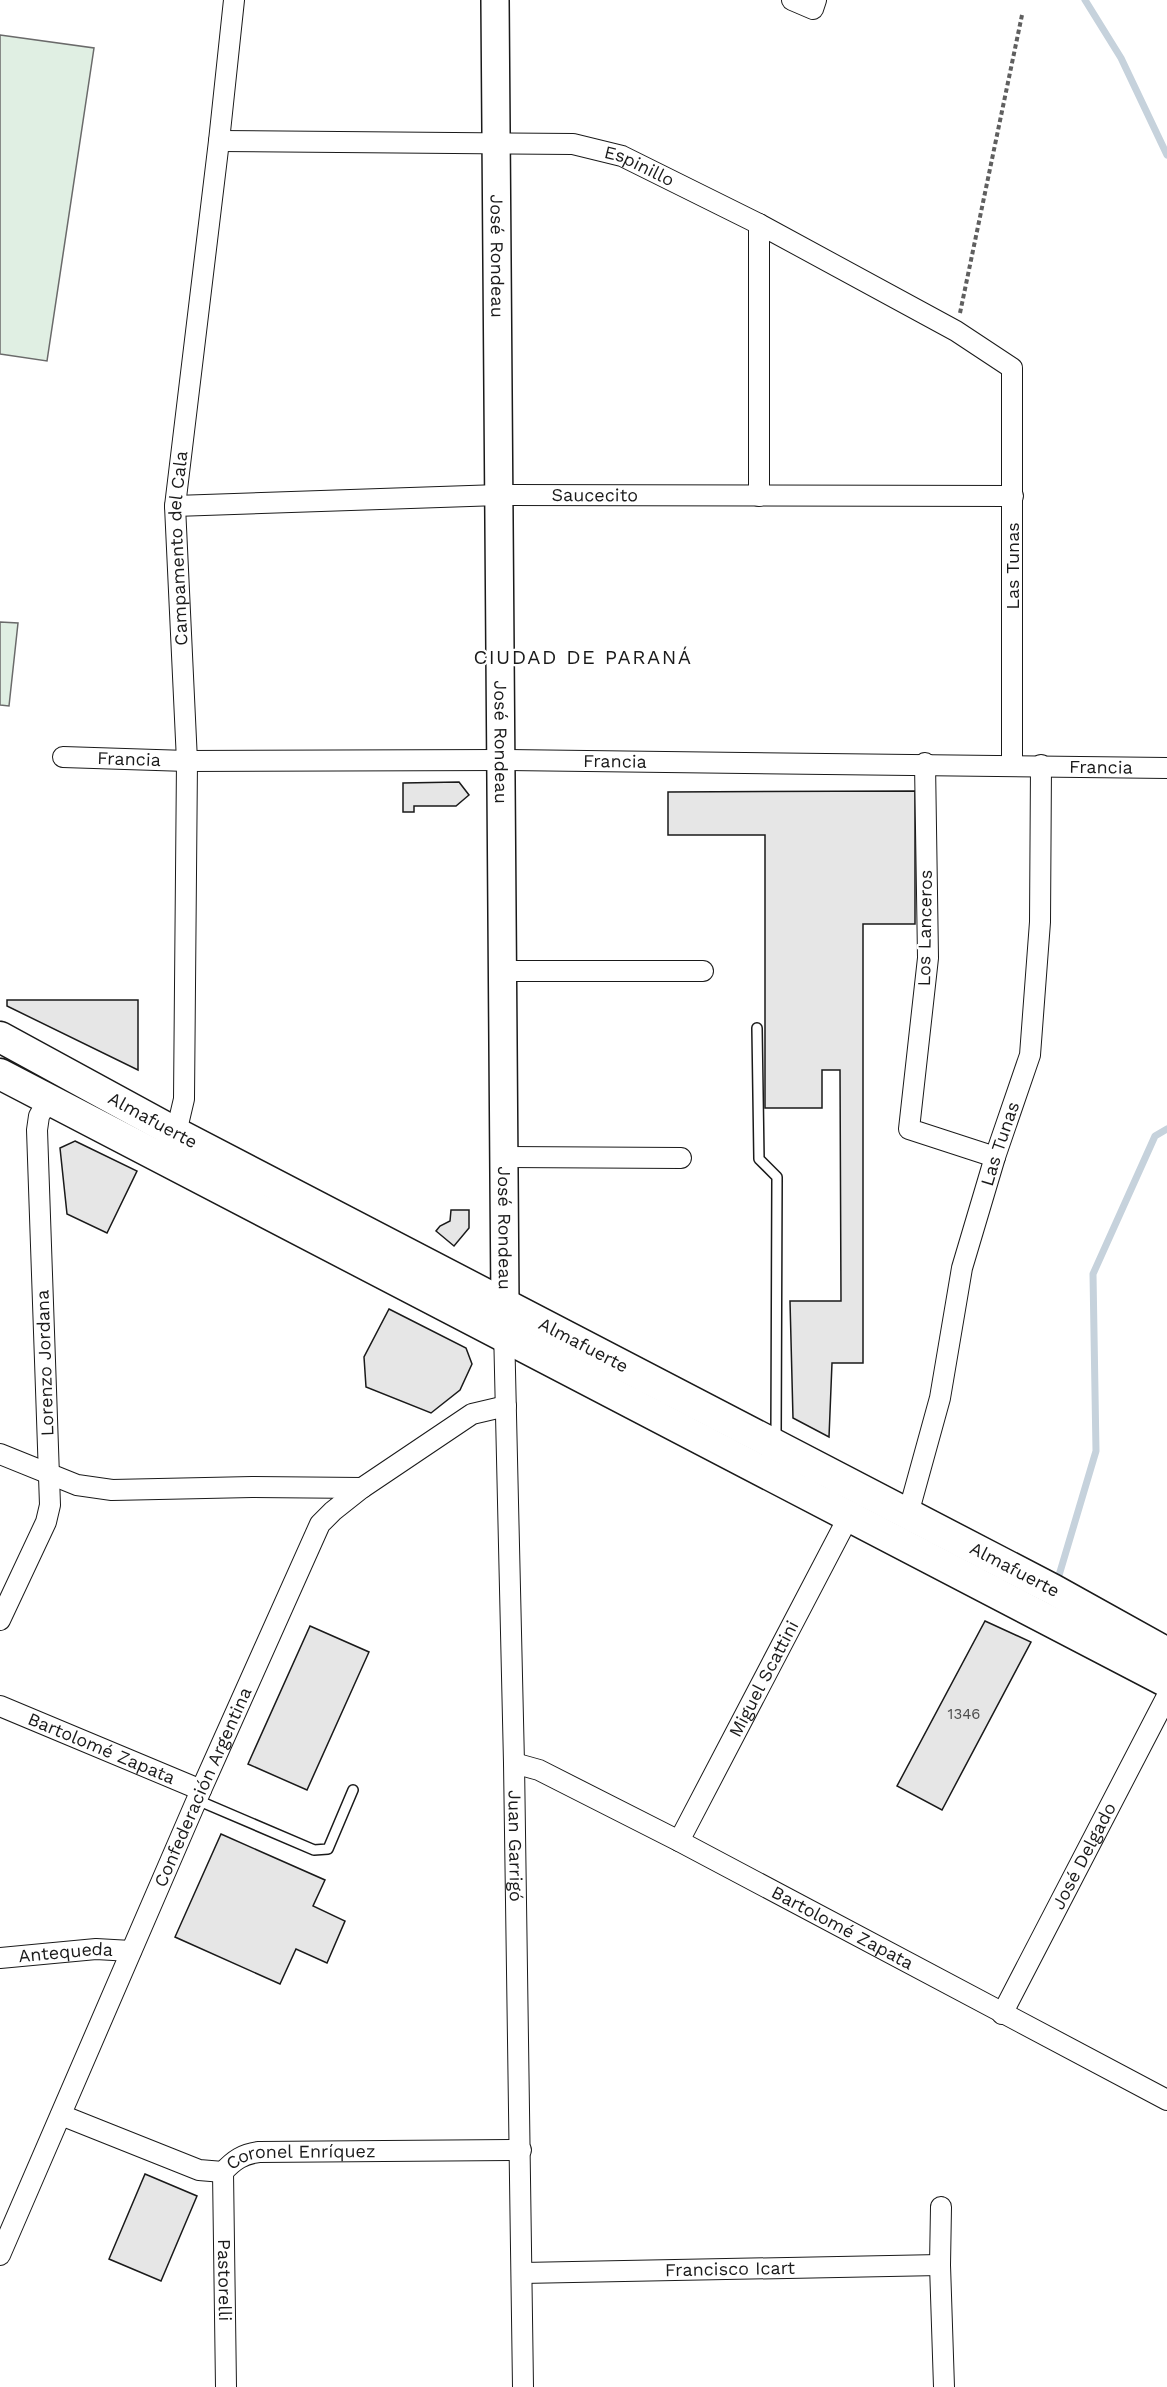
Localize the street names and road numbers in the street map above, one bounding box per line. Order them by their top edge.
street label: Espinillo [602,141,678,190]
street label: José Rondeau [486,194,508,318]
street label: Campamento del Cala [164,450,192,646]
street label: Saucecito [552,484,638,505]
street label: Las Tunas [1002,522,1023,610]
street label: José Rondeau [490,680,512,804]
street label: Francia [97,747,161,770]
street label: Francia [583,750,647,772]
street label: Francia [1069,756,1133,778]
street label: Los Lanceros [913,869,936,987]
street label: Almafuerte [105,1087,201,1152]
street label: Las Tunas [976,1099,1023,1188]
street label: José Rondeau [494,1166,516,1290]
street label: Lorenzo Jordana [31,1289,58,1437]
street label: Almafuerte [536,1313,632,1377]
street label: Almafuerte [967,1537,1063,1601]
street label: Miguel Scattini [724,1617,802,1740]
street label: Confederación Argentina [149,1684,256,1890]
street label: Bartolomé Zapata [25,1708,178,1788]
street label: Juan Garrigó [504,1790,527,1902]
street label: José Delgado [1047,1799,1120,1913]
street label: Bartolomé Zapata [768,1881,917,1974]
street label: Antequeda [17,1938,114,1966]
street label: Coronel Enríquez [222,2140,376,2174]
street label: Pastorelli [214,2239,236,2321]
street label: Francisco Icart [665,2257,796,2280]

